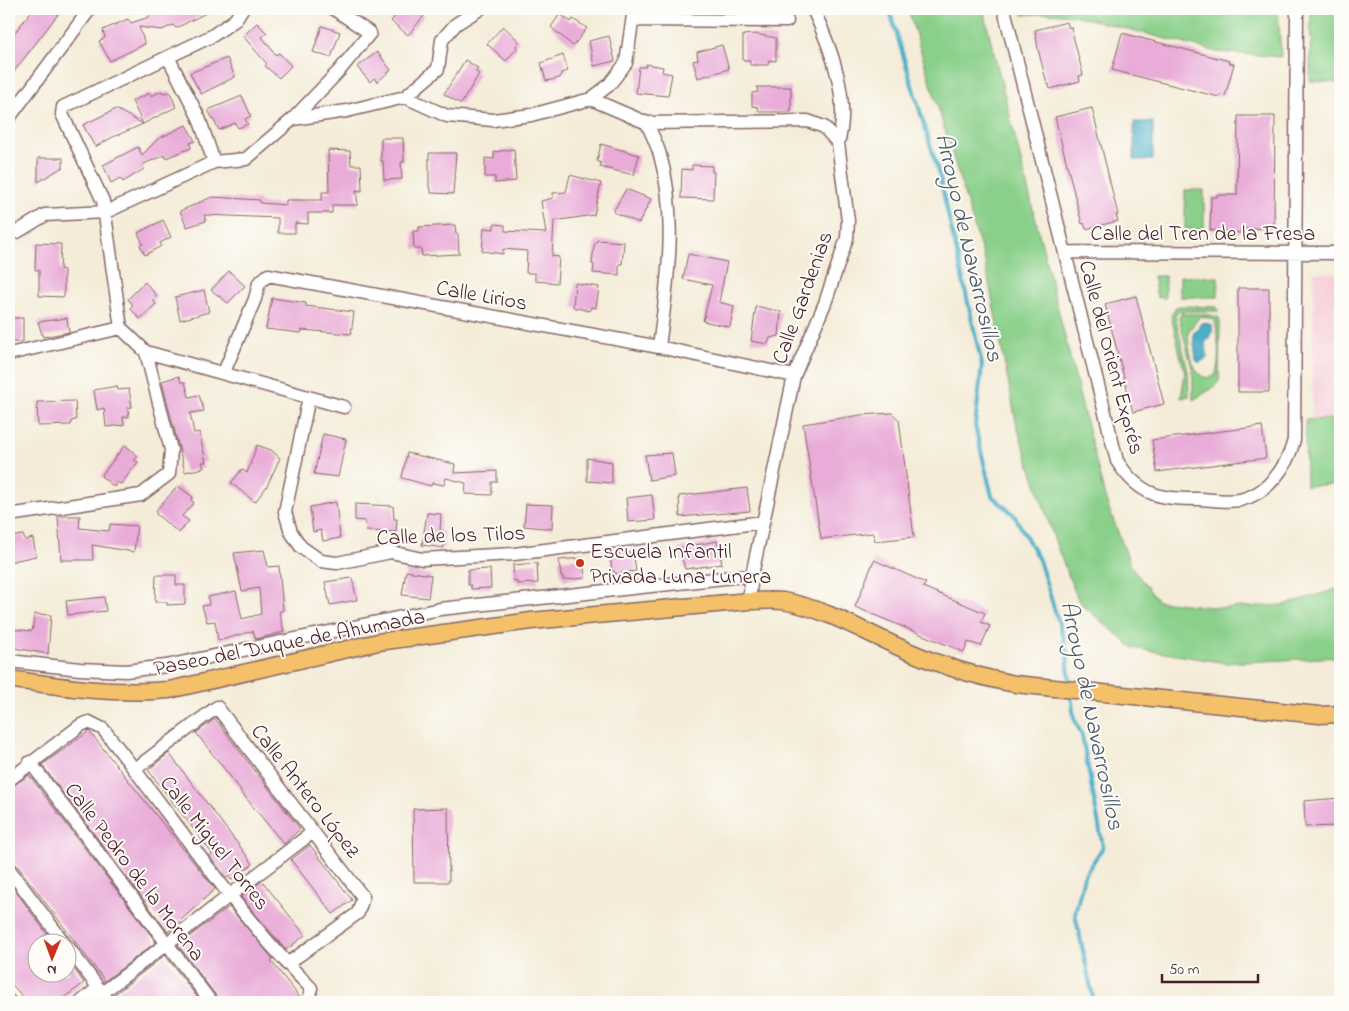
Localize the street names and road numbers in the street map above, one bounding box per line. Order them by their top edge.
street label: Calle del Tren de la Fresa [1091,219,1315,251]
street label: Calle Gardenias [765,227,843,369]
street label: Calle del Orient Exprés [1069,257,1151,459]
street label: Calle Lirios [433,273,530,321]
street label: Calle de los Tilos [376,518,526,556]
street label: Paseo del Duque de Ahumada [151,602,428,686]
street label: Calle Antero López [242,718,368,866]
street label: Calle Miguel Torres [150,770,277,919]
street label: Calle Pedro de la Morena [55,776,212,969]

